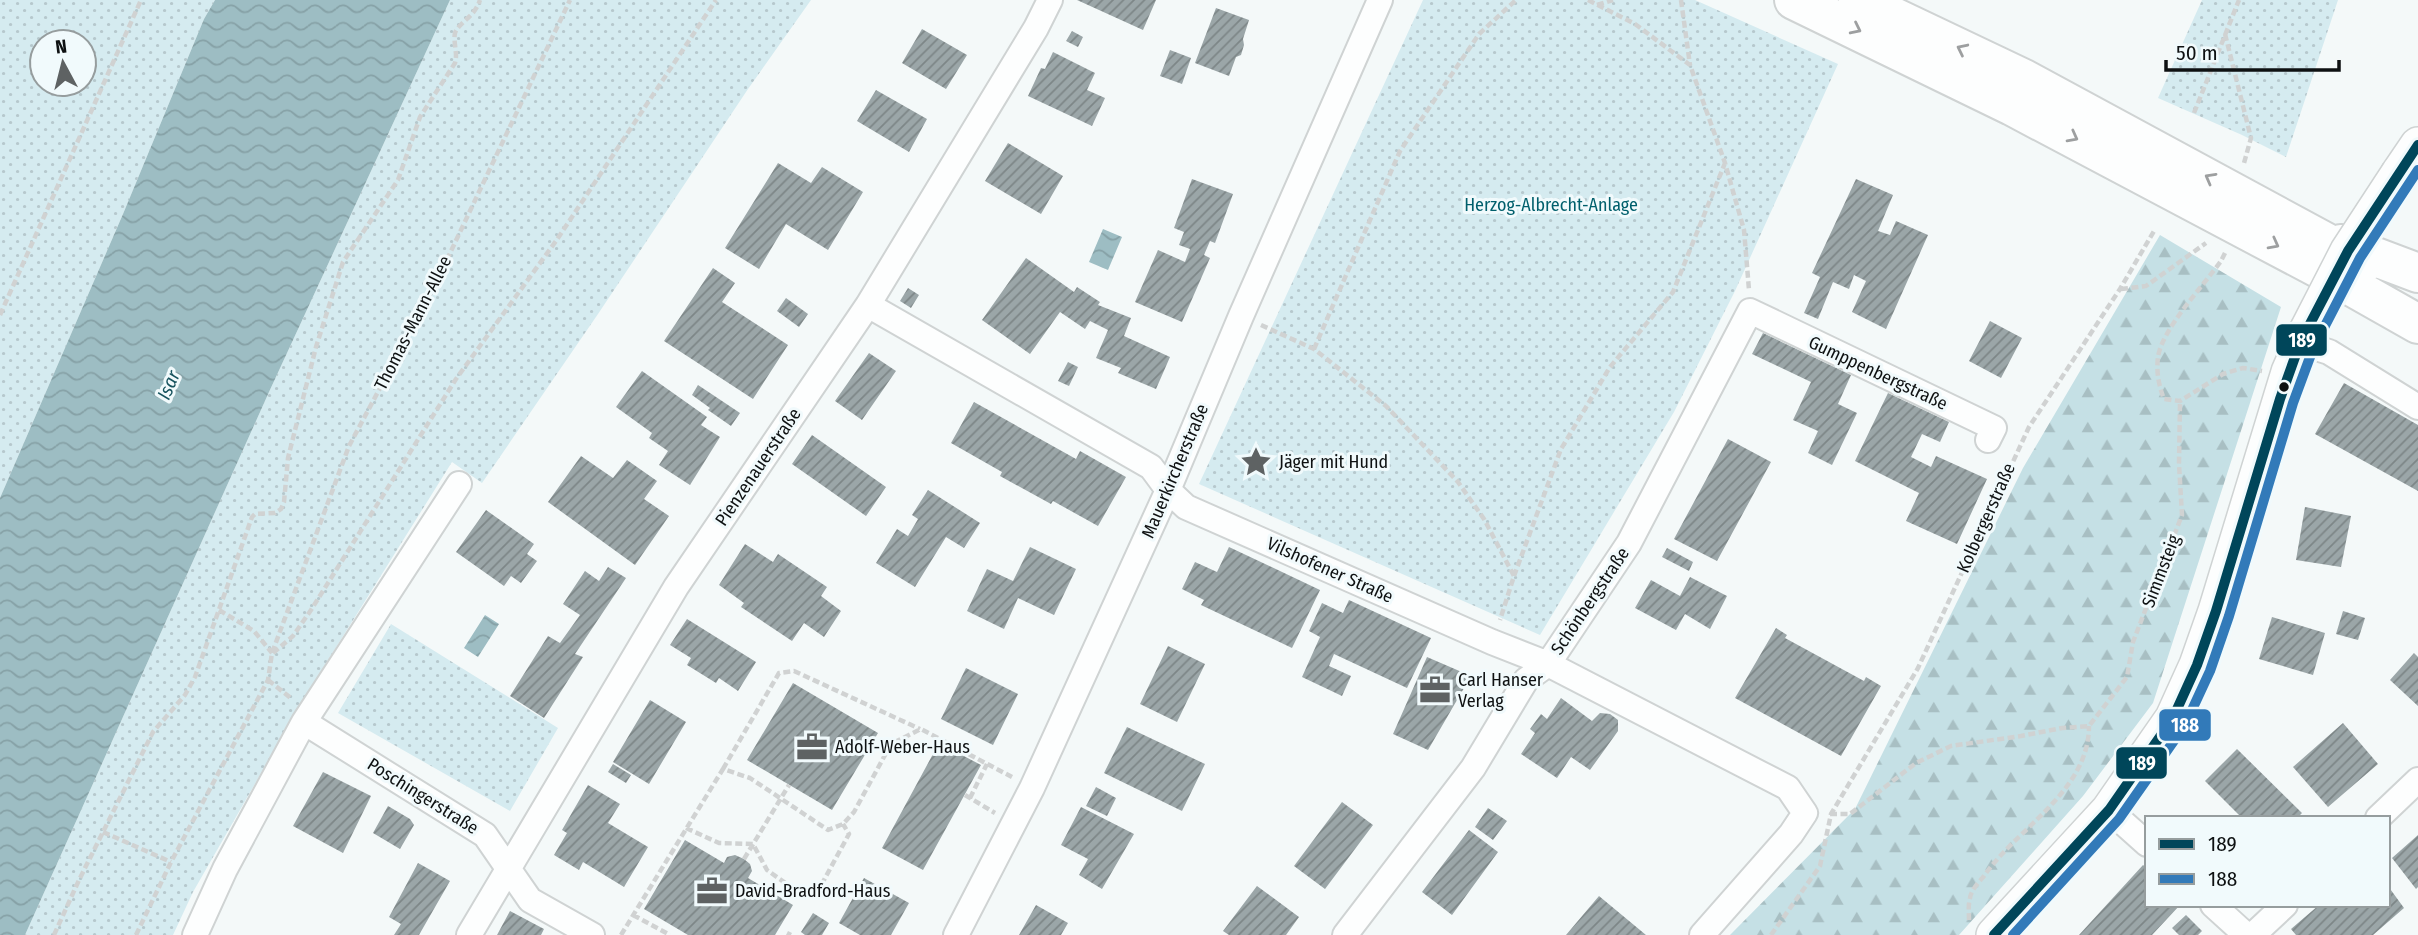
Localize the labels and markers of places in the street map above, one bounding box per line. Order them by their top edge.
unlabelled marker [2277,380,2291,394]
place icon: Jäger mit Hund [1239,445,1273,479]
place label: Jäger mit Hund [1279,451,1388,473]
place label: Carl Hanser Verlag [1458,669,1544,712]
office icon: Carl Hanser Verlag [1418,673,1452,707]
office icon: Adolf-Weber-Haus [795,730,829,764]
place label: Adolf-Weber-Haus [835,736,970,758]
office icon: David-Bradford-Haus [695,874,729,908]
place label: David-Bradford-Haus [735,880,891,902]

